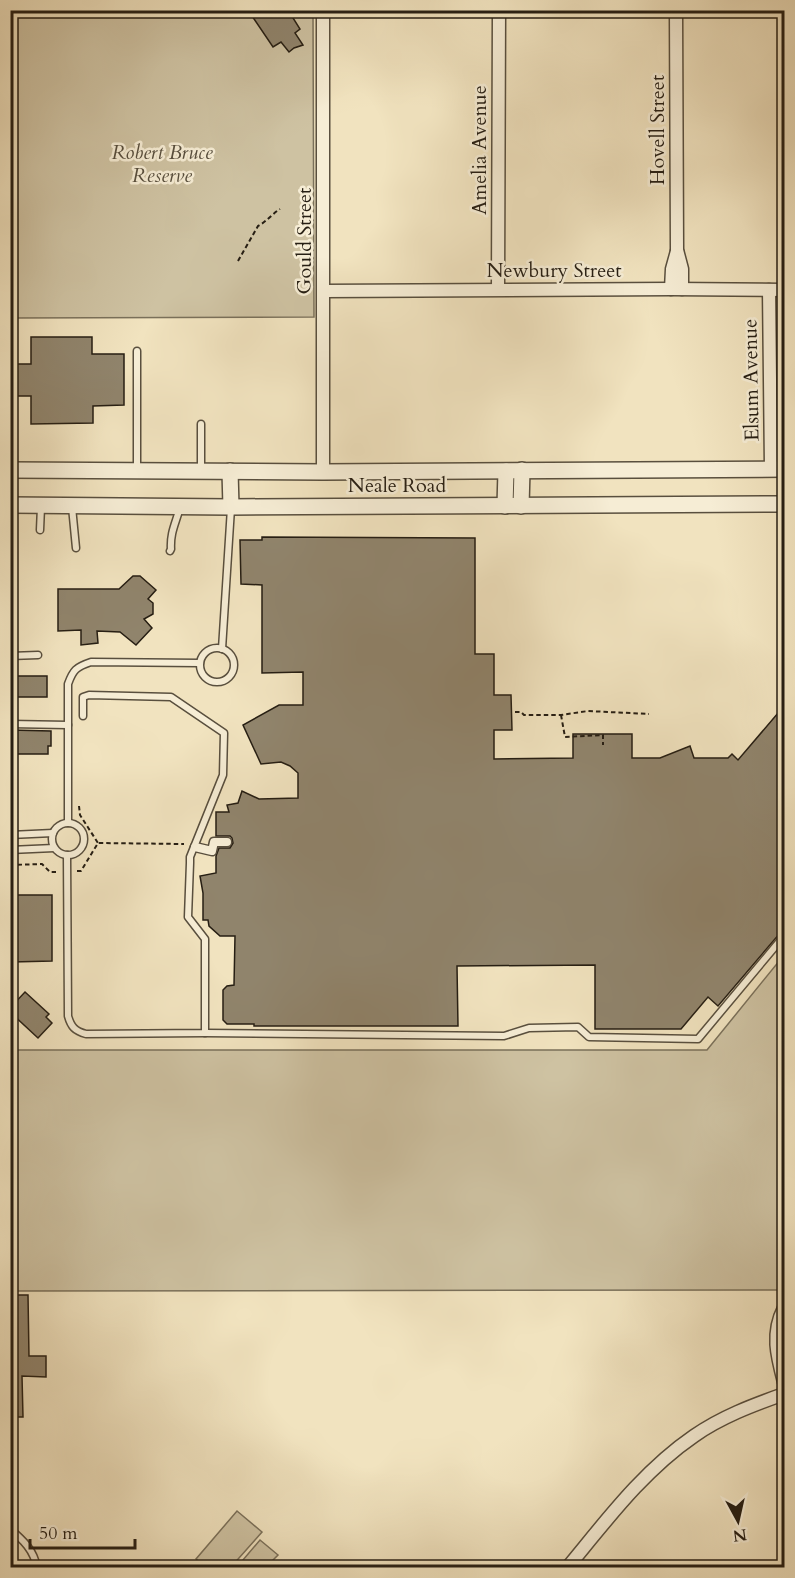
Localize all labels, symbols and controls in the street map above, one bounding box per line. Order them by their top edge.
street label: Hovell Street [644,74,671,185]
street label: Amelia Avenue [466,85,493,215]
park label: Robert Bruce Reserve [111,139,213,189]
street label: Gould Street [291,187,318,294]
street label: Newbury Street [486,257,622,284]
street label: Elsum Avenue [736,319,766,441]
street label: Neale Road [348,472,446,499]
north arrow [708,1491,768,1551]
scale bar [30,1512,135,1550]
text: 50 m [39,1521,78,1546]
text: N [731,1523,748,1547]

